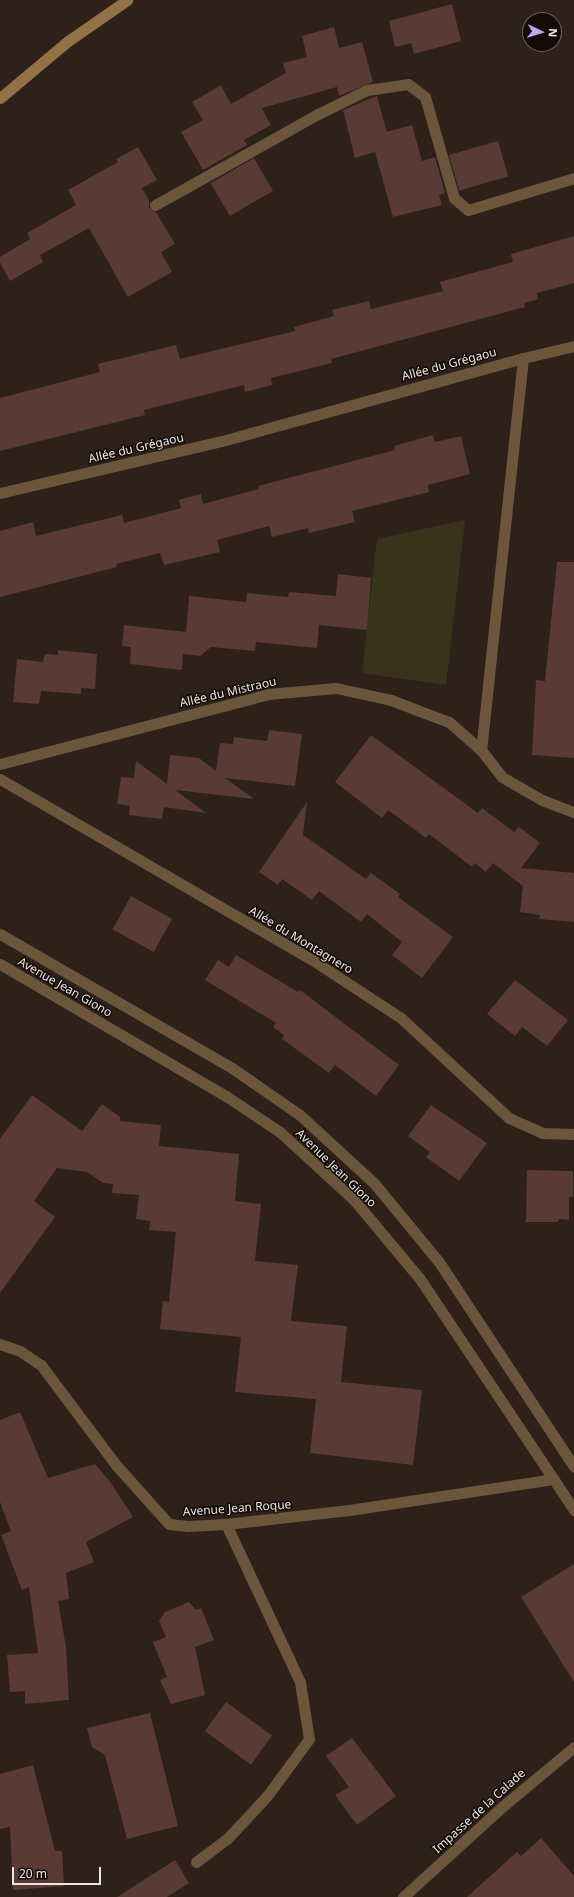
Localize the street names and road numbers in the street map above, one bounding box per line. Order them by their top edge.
street label: Allée du Grégaou [400,344,498,384]
street label: Allée du Grégaou [87,430,185,466]
street label: Allée du Mistraou [178,674,278,710]
street label: Allée du Montagnero [246,903,356,977]
street label: Avenue Jean Giono [15,954,115,1020]
street label: Avenue Jean Giono [293,1126,379,1210]
street label: Avenue Jean Roque [182,1497,292,1519]
street label: Impasse de la Calade [430,1766,528,1856]

